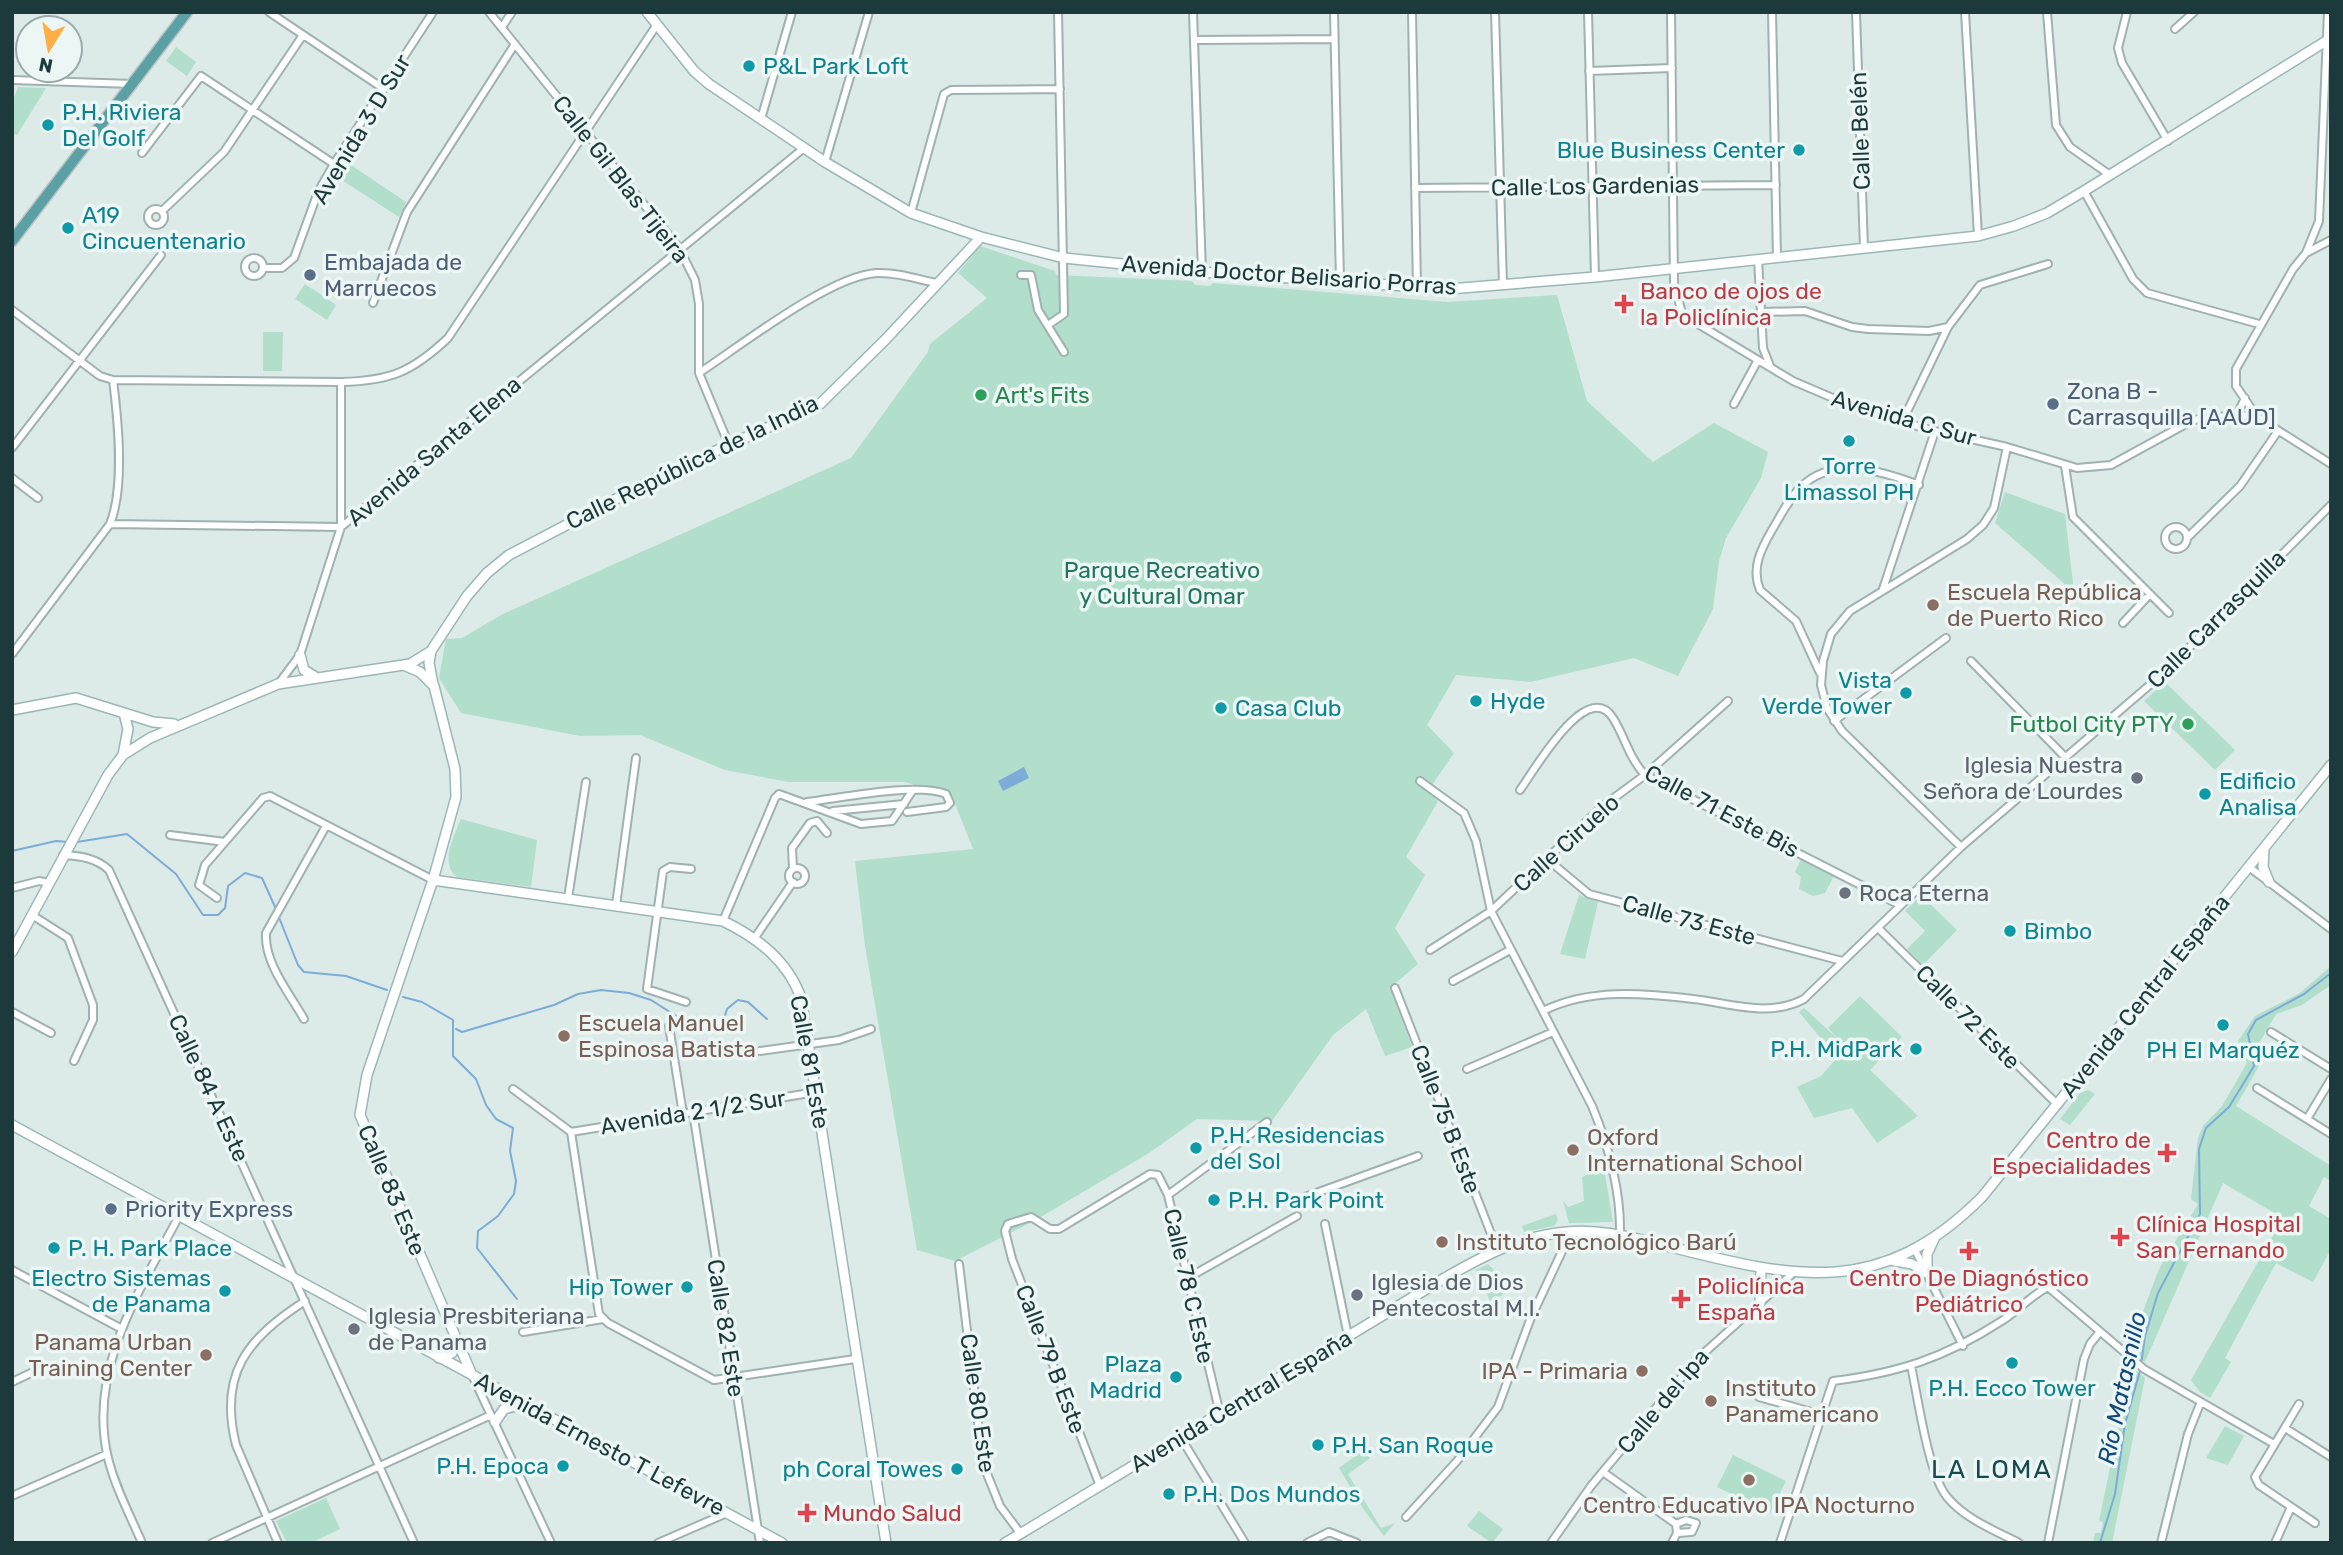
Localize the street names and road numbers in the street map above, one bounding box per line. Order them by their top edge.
street label: Avenida 3 D Sur [305,49,417,209]
street label: Calle Belén [1844,71,1876,191]
street label: Calle Gil Blas Tijeira [547,90,695,268]
street label: Calle Los Gardenias [1491,170,1699,202]
street label: Avenida Doctor Belisario Porras [1121,249,1457,301]
street label: Avenida Santa Elena [341,370,527,532]
street label: Avenida C Sur [1828,384,1980,452]
street label: Calle República de la India [561,389,823,535]
street label: Calle Carrasquilla [2141,544,2291,694]
street label: Calle 71 Este Bis [1640,759,1804,863]
street label: Calle Ciruelo [1507,788,1625,898]
street label: Calle 73 Este [1619,889,1759,951]
street label: Avenida Central España [2054,889,2236,1103]
street label: Calle 72 Este [1910,959,2026,1075]
street label: Calle 81 Este [784,993,836,1131]
street label: Calle 84 A Este [163,1010,255,1166]
street label: Calle 75 B Este [1405,1041,1487,1197]
street label: Avenida 2 1/2 Sur [598,1083,788,1140]
street label: Calle 83 Este [352,1120,432,1260]
street label: Calle 78 C Este [1158,1206,1220,1366]
street label: Calle 82 Este [701,1257,751,1399]
street label: Calle 79 B Este [1010,1281,1092,1437]
street label: Avenida Central España [1125,1324,1357,1478]
street label: Calle 80 Este [954,1332,1002,1474]
street label: Calle del Ipa [1611,1343,1715,1459]
street label: Avenida Ernesto T Lefevre [470,1366,730,1522]

